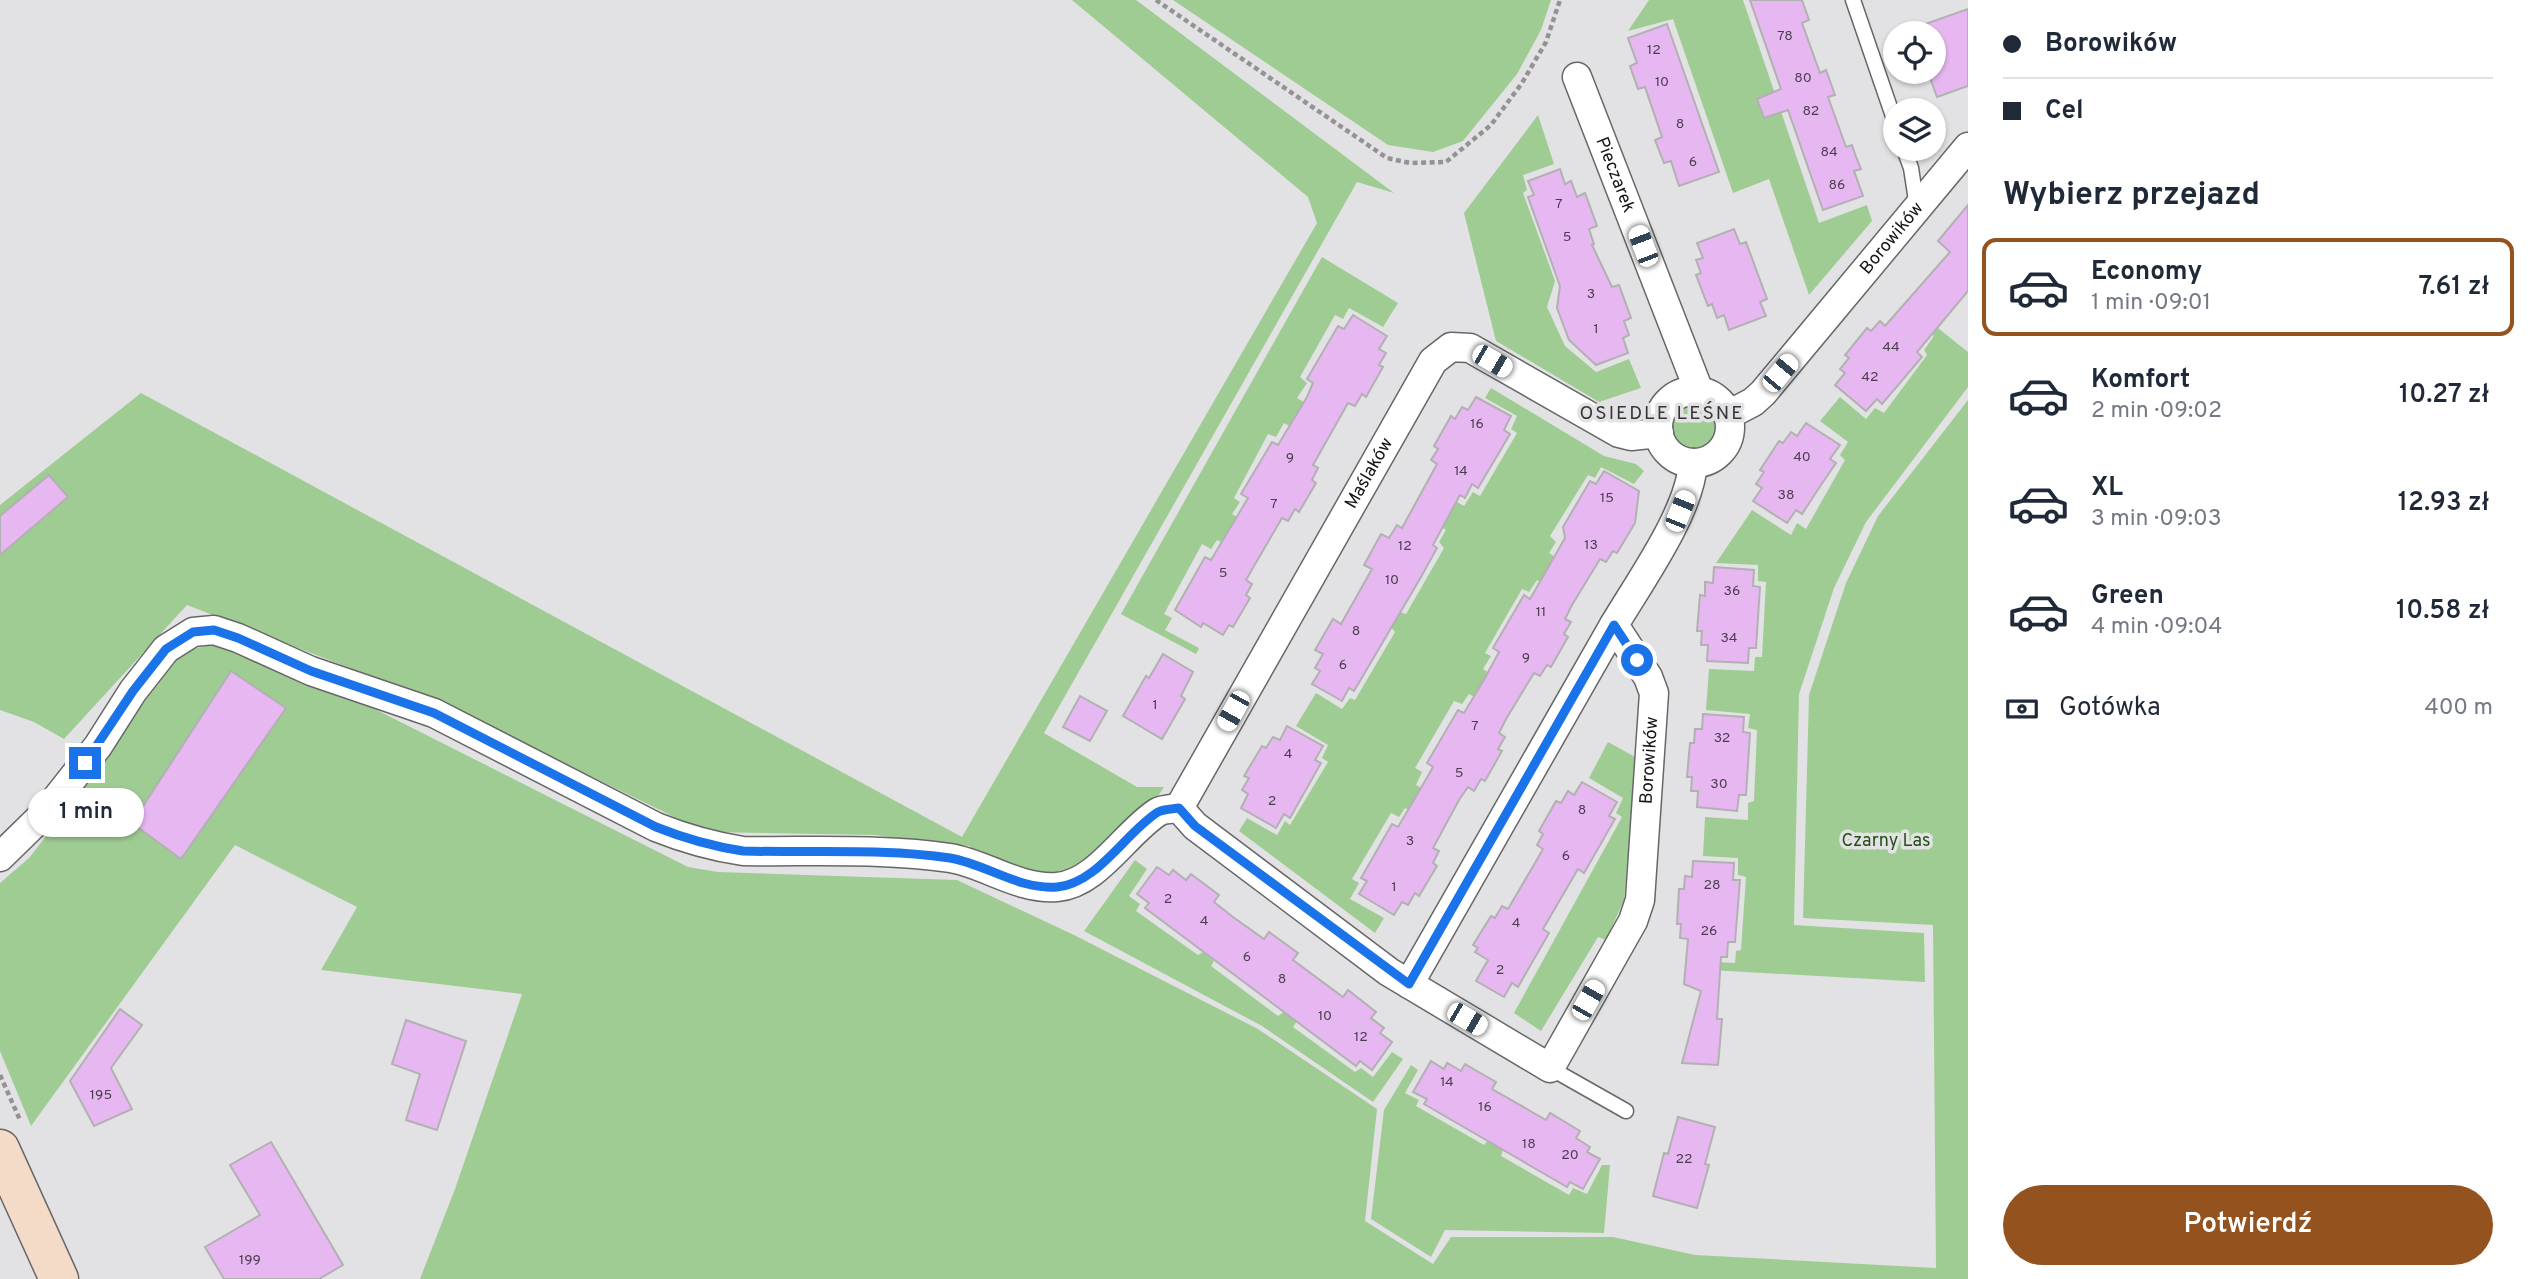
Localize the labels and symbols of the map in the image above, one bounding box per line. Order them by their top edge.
house number: 78 [1777,28,1793,45]
house number: 12 [1647,42,1661,59]
house number: 80 [1794,70,1812,87]
house number: 10 [1655,74,1669,91]
house number: 82 [1803,103,1819,120]
house number: 8 [1676,116,1684,133]
street label: Pieczarek [1590,134,1640,216]
house number: 84 [1820,144,1838,161]
house number: 6 [1689,154,1697,171]
house number: 86 [1829,177,1845,194]
house number: 7 [1555,196,1563,213]
street label: Borowików [1855,197,1929,279]
car [1626,223,1661,269]
house number: 5 [1563,229,1571,246]
house number: 3 [1587,286,1595,303]
house number: 1 [1593,321,1599,338]
house number: 44 [1882,339,1900,356]
car [1469,341,1516,381]
car [1759,350,1802,396]
house number: 42 [1861,369,1879,386]
district label: OSIEDLE LEŚNE [1579,401,1745,426]
house number: 16 [1470,416,1484,433]
street label: Maślaków [1340,434,1399,513]
house number: 40 [1793,449,1811,466]
house number: 9 [1286,450,1294,467]
house number: 14 [1454,463,1468,480]
house number: 38 [1778,487,1794,504]
car [1663,488,1698,534]
house number: 15 [1600,490,1614,507]
house number: 7 [1270,496,1278,513]
house number: 13 [1584,537,1598,554]
house number: 12 [1398,538,1412,555]
house number: 5 [1219,565,1227,582]
house number: 10 [1385,572,1399,589]
house number: 36 [1724,583,1740,600]
house number: 11 [1536,604,1546,621]
house number: 8 [1352,623,1360,640]
house number: 34 [1720,630,1738,647]
route start [1621,644,1653,676]
house number: 9 [1522,650,1530,667]
house number: 6 [1339,657,1347,674]
car [1214,688,1253,734]
house number: 1 [1152,697,1158,714]
street label: Borowików [1635,716,1664,805]
house number: 7 [1471,718,1479,735]
house number: 32 [1714,730,1730,747]
house number: 4 [1284,746,1292,763]
route end [69,747,101,779]
house number: 5 [1455,765,1463,782]
house number: 30 [1710,776,1728,793]
callout: 1 min [27,788,143,836]
house number: 2 [1268,793,1276,810]
house number: 8 [1578,802,1586,819]
park label: Czarny Las [1841,830,1931,853]
house number: 3 [1406,833,1414,850]
house number: 6 [1562,848,1570,865]
house number: 28 [1703,877,1721,894]
house number: 1 [1391,879,1397,896]
house number: 2 [1164,891,1172,908]
house number: 4 [1200,913,1208,930]
house number: 4 [1512,915,1520,932]
house number: 26 [1701,923,1717,940]
house number: 6 [1243,949,1251,966]
house number: 2 [1496,962,1504,979]
house number: 8 [1278,971,1286,988]
car [1569,977,1608,1023]
car [1444,999,1491,1039]
house number: 10 [1318,1008,1332,1025]
house number: 12 [1354,1029,1368,1046]
house number: 14 [1440,1074,1454,1091]
house number: 195 [90,1087,112,1104]
house number: 16 [1478,1099,1492,1116]
house number: 18 [1522,1136,1536,1153]
house number: 20 [1561,1147,1579,1164]
house number: 22 [1675,1151,1693,1168]
house number: 199 [239,1252,261,1269]

